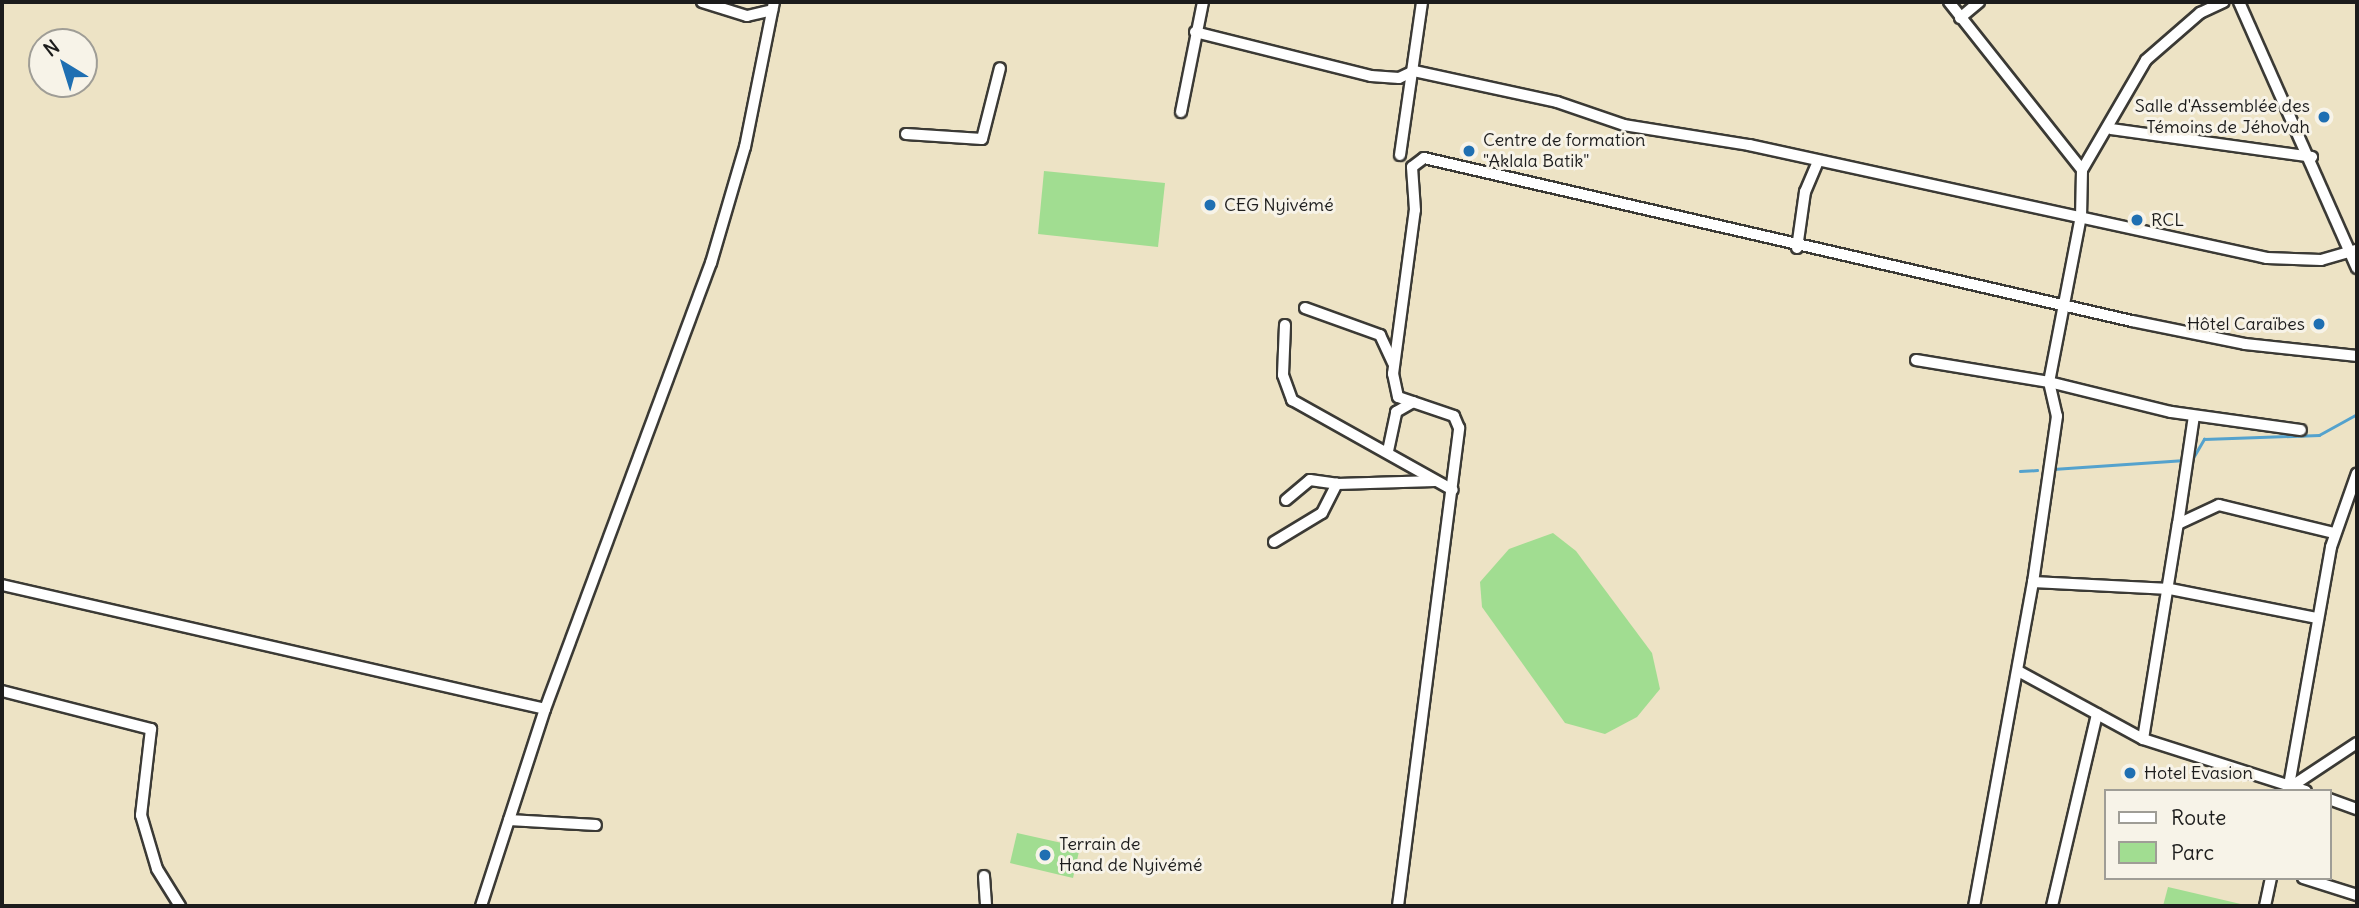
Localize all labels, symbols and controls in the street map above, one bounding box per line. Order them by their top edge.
north arrow [28,28,98,98]
text: N [39,35,64,62]
place label: Salle d'Assemblée des Témoins de Jéhovah [2135,96,2310,138]
marker: Salle d'Assemblée des Témoins de Jéhovah [2316,109,2332,125]
place label: Centre de formation "Aklala Batik" [1483,130,1646,172]
marker: Centre de formation "Aklala Batik" [1461,143,1477,159]
place label: CEG Nyivémé [1224,194,1334,216]
marker: CEG Nyivémé [1202,197,1218,213]
place label: RCL [2151,209,2184,231]
marker: RCL [2129,212,2145,228]
place label: Hôtel Caraïbes [2187,313,2305,335]
marker: Hôtel Caraïbes [2311,316,2327,332]
place label: Hotel Evasion [2144,762,2253,784]
marker: Hotel Evasion [2122,765,2138,781]
legend [2104,789,2331,880]
text: Route [2171,804,2226,831]
place label: Terrain de Hand de Nyivémé [1059,834,1202,876]
text: Parc [2171,839,2214,866]
marker: Terrain de Hand de Nyivémé [1037,847,1053,863]

